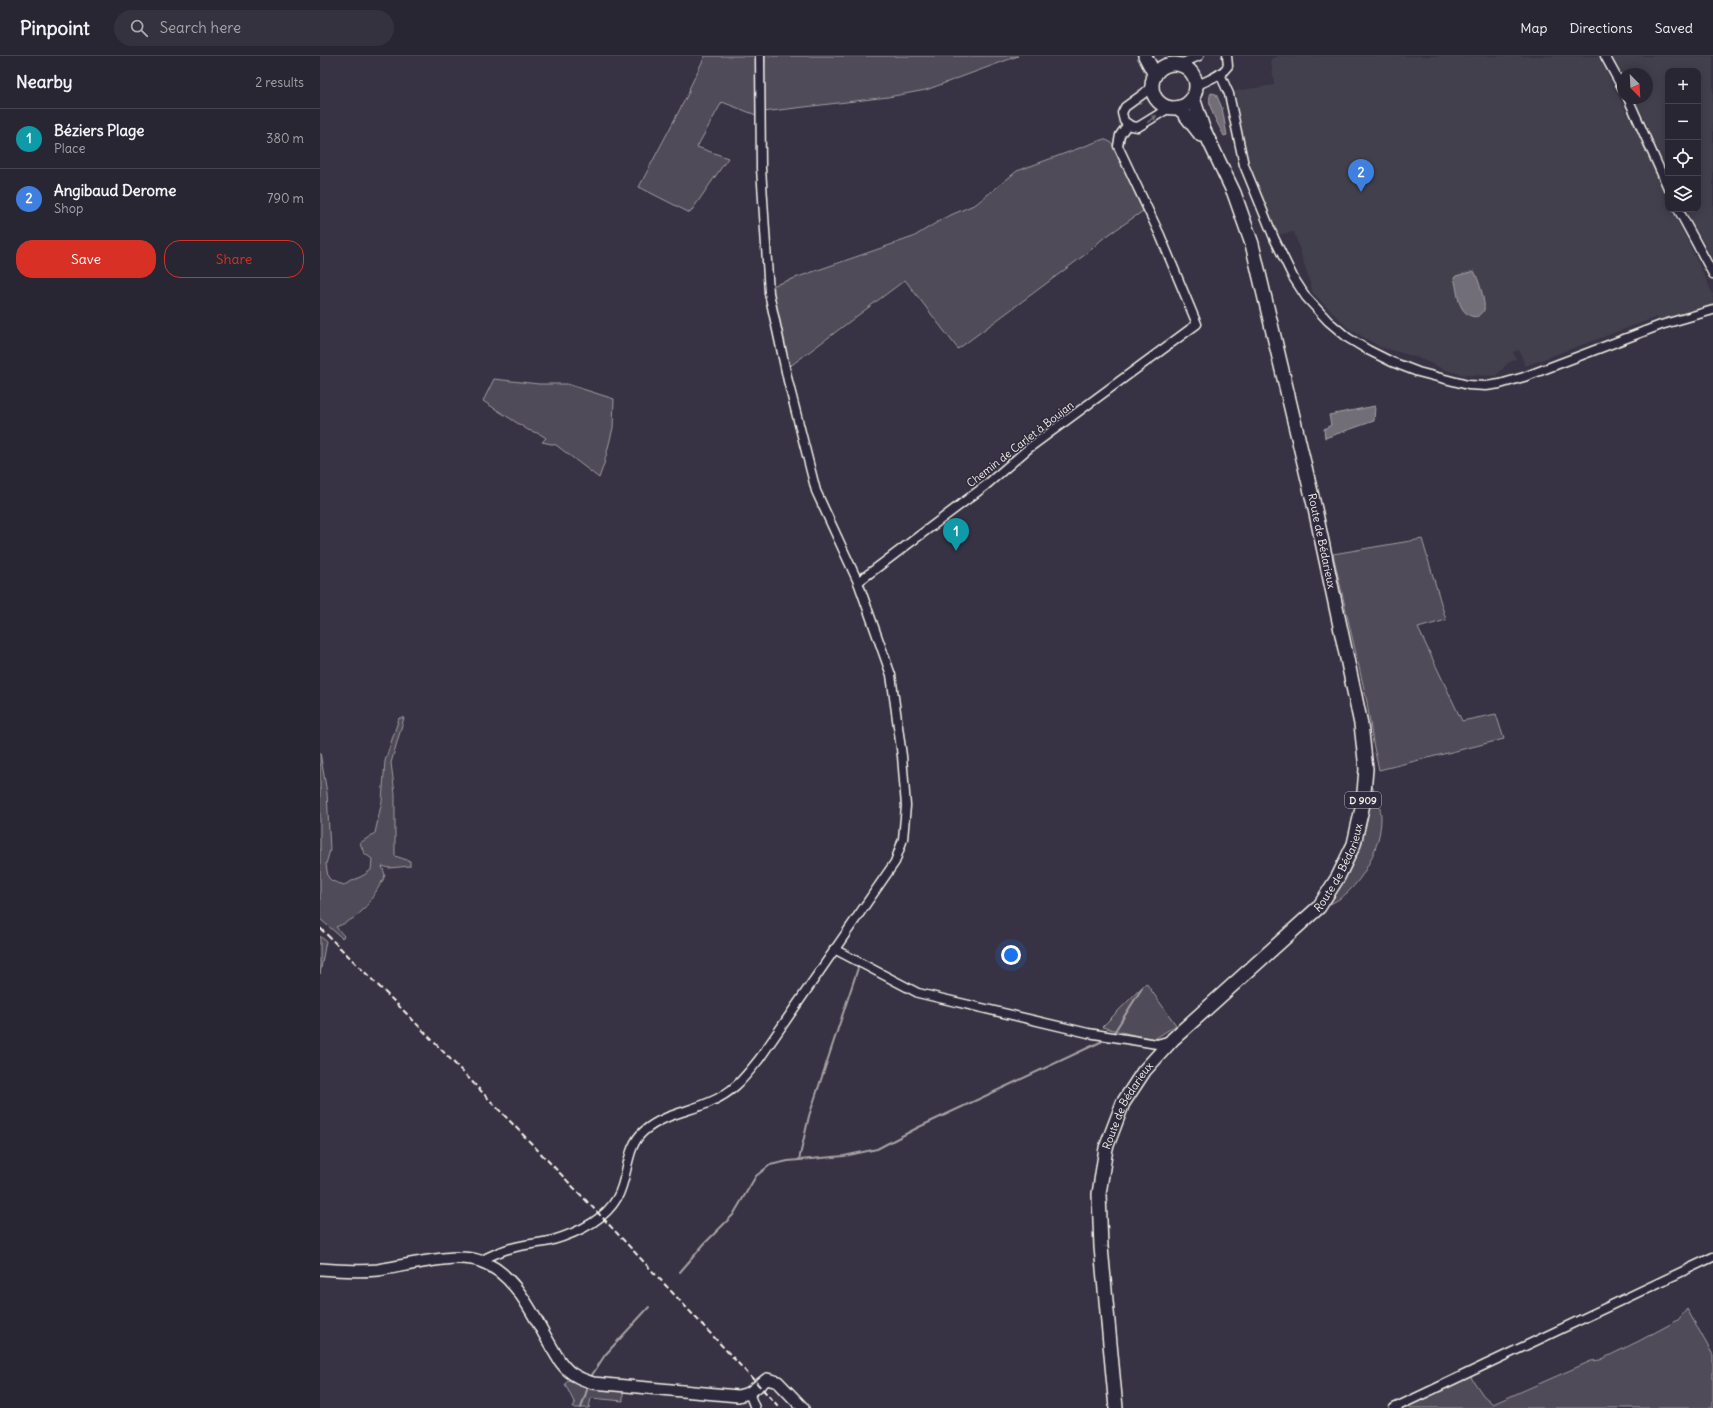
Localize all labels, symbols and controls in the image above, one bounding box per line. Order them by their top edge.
search box [114,10,394,46]
text: Pinpoint [20,16,90,40]
icon: search [128,17,150,39]
text: Search here [160,18,241,37]
text: Map [1520,19,1547,37]
text: Directions [1569,19,1633,37]
text: Saved [1655,19,1693,37]
north arrow [1617,68,1653,104]
map controls [1665,68,1701,212]
button: + [1665,68,1701,104]
text: Nearby [16,71,72,93]
text: 2 results [255,74,304,91]
button: − [1665,104,1701,140]
one-way arrow [1146,114,1157,123]
text: Béziers Plage [54,121,144,140]
text: 1 [26,130,32,147]
text: 380 m [266,130,304,147]
text: Place [54,140,85,157]
button: locate [1665,140,1701,176]
pin: 2 [1348,159,1374,192]
button: layers [1665,176,1701,212]
text: Angibaud Derome [54,181,176,200]
text: 2 [25,190,33,207]
text: 790 m [267,190,304,207]
text: Shop [54,200,83,217]
button: Save [16,240,156,278]
button: Share [164,240,304,278]
street label: Chemin de Carlet à Boujan [964,398,1076,490]
street label: Route de Bédarieux [1305,492,1339,591]
pin: 1 [943,518,969,551]
road number: D 909 [1345,792,1381,808]
street label: Route de Bédarieux [1311,822,1366,915]
your location [1001,945,1021,965]
street label: Route de Bédarieux [1099,1058,1156,1151]

